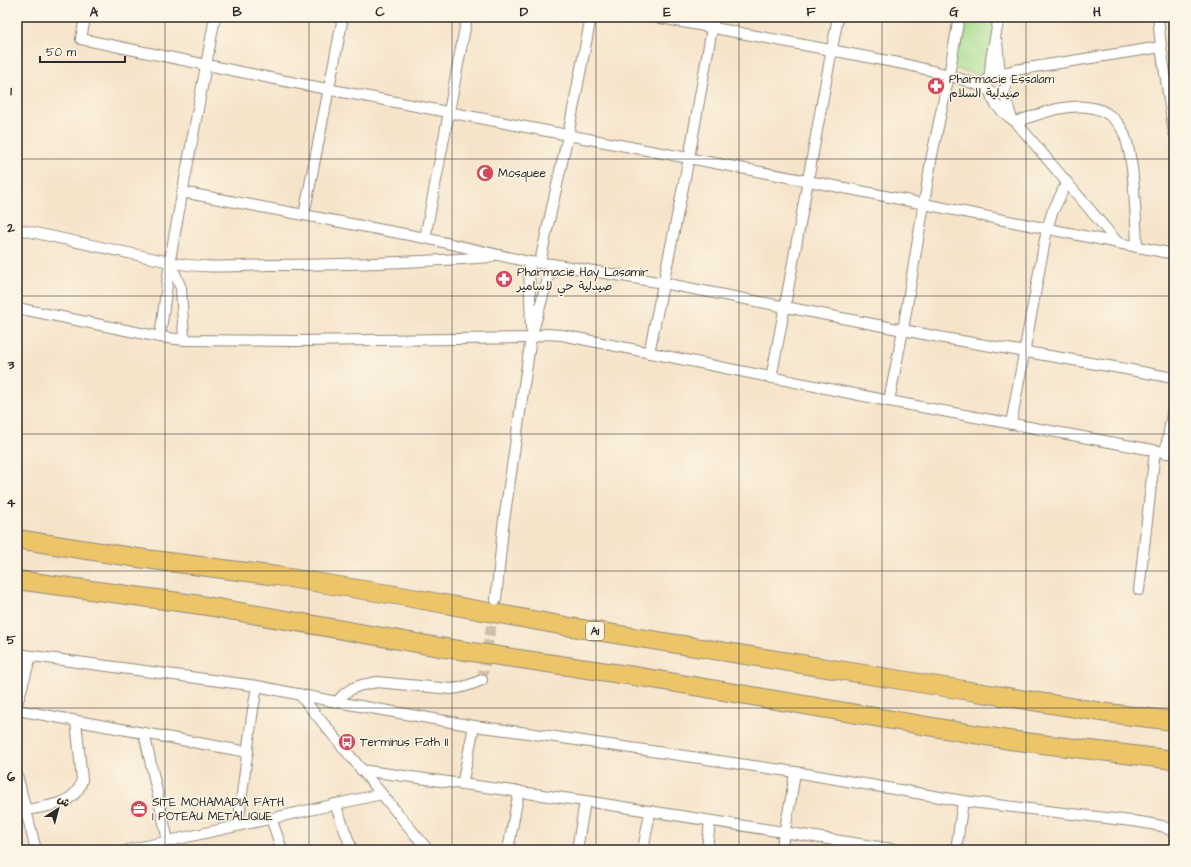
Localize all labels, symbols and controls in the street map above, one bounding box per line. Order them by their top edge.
text: A [90,3,99,21]
text: B [232,3,242,21]
text: C [375,3,385,21]
text: D [520,3,529,21]
text: E [663,3,671,21]
text: F [806,3,816,21]
text: G [949,3,959,21]
text: H [1093,3,1101,21]
scale bar [40,38,125,64]
text: 50 m [46,44,77,61]
place label: Pharmacie Essalam صيدلية السلام [949,71,1055,102]
pharmacy icon: Pharmacie Essalam صيدلية السلام [926,76,946,96]
text: 1 [10,82,12,100]
mosque icon: Mosquee [475,163,495,183]
place label: Mosquee [498,165,546,182]
text: 2 [6,219,15,237]
place label: Pharmacie Hay Lasamir صيدلية حي لاسامير [516,264,649,297]
pharmacy icon: Pharmacie Hay Lasamir صيدلية حي لاسامير [494,269,514,289]
text: 3 [7,356,15,374]
text: 4 [7,494,16,512]
road number: A1 [586,622,604,640]
text: 5 [6,631,16,649]
bus stop icon: Terminus Fath II [337,732,357,752]
place label: Terminus Fath II [360,734,448,751]
text: 6 [7,768,16,786]
north arrow [38,789,78,829]
text: ش [54,792,73,811]
place label: SITE MOHAMADIA FATH 1 POTEAU METALIQUE [152,794,284,825]
office icon: SITE MOHAMADIA FATH 1 POTEAU METALIQUE [129,799,149,819]

